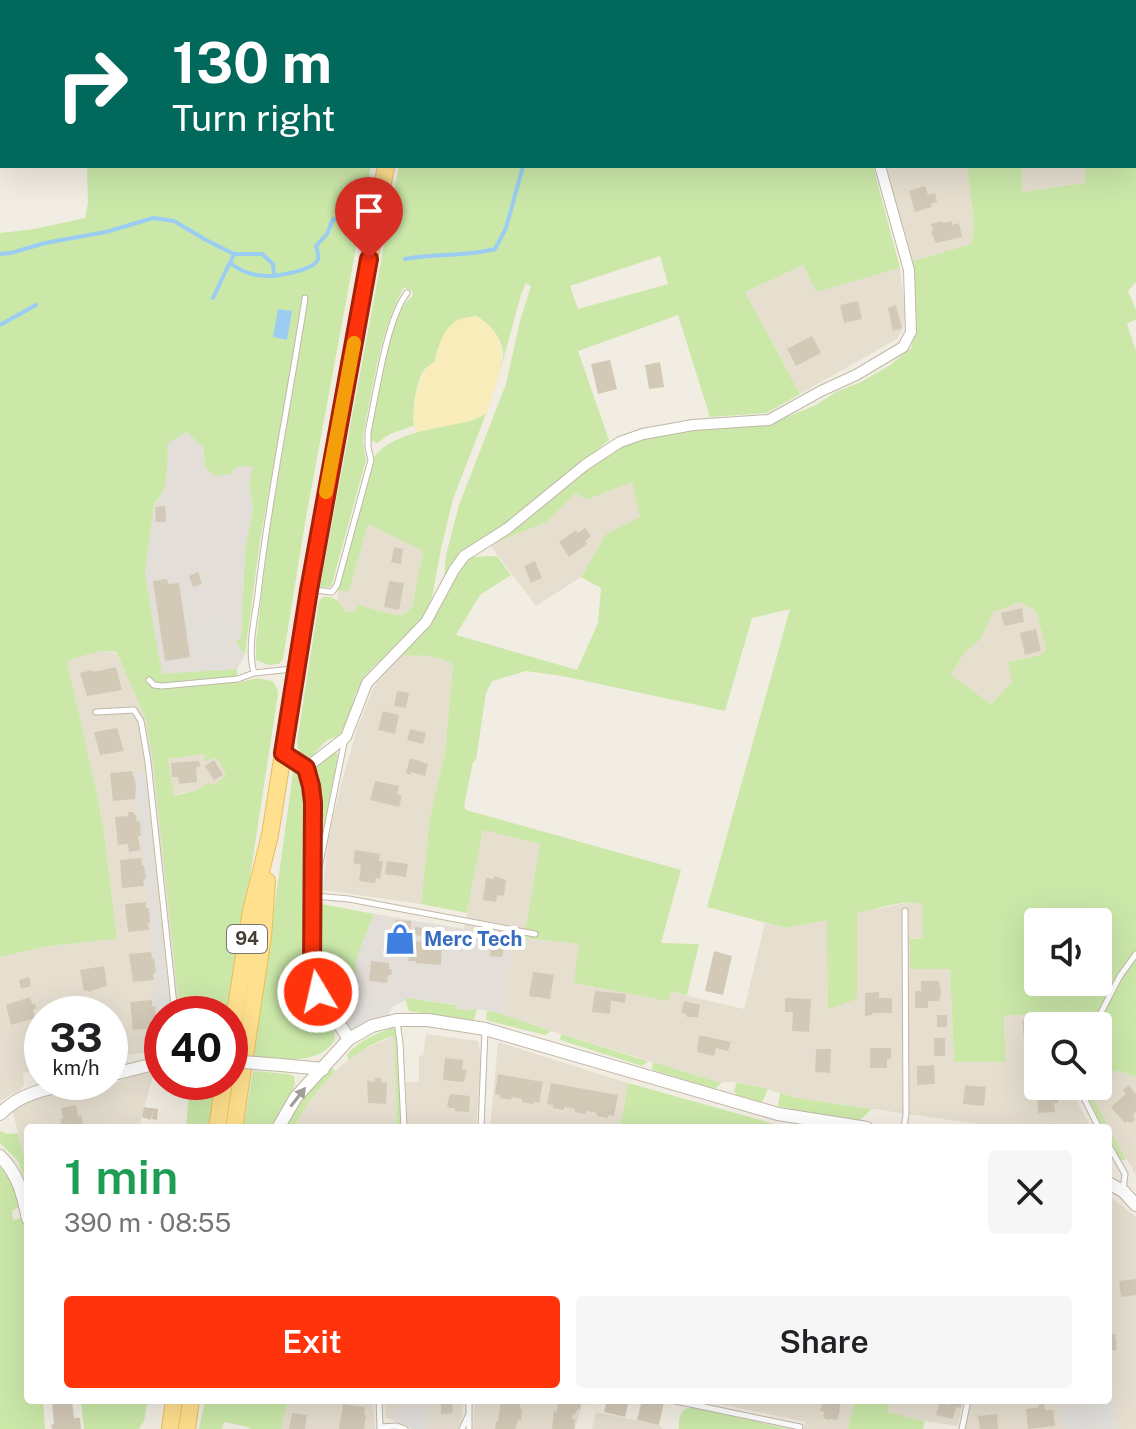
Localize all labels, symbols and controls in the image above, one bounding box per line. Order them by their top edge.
text: 130 m [172,30,332,96]
icon: right [40,32,144,136]
text: Turn right [172,97,335,139]
pin [335,177,403,259]
icon: arrive [347,189,391,233]
map controls [1024,908,1112,1100]
button: sound [1024,908,1112,996]
shop icon: Merc Tech [383,922,417,956]
road number: 94 [227,925,267,953]
place label: Merc Tech [424,927,522,951]
position arrow [276,950,360,1034]
speed limit sign: 40 [144,996,248,1100]
button: search [1024,1012,1112,1100]
text: 33 [49,1014,103,1061]
text: km/h [52,1056,100,1080]
one-way arrow [290,1087,306,1107]
text: 1 min [64,1148,178,1205]
button: close [988,1150,1072,1234]
text: 390 m · 08:55 [64,1207,231,1238]
button: Exit [64,1296,560,1388]
button: Share [576,1296,1072,1388]

